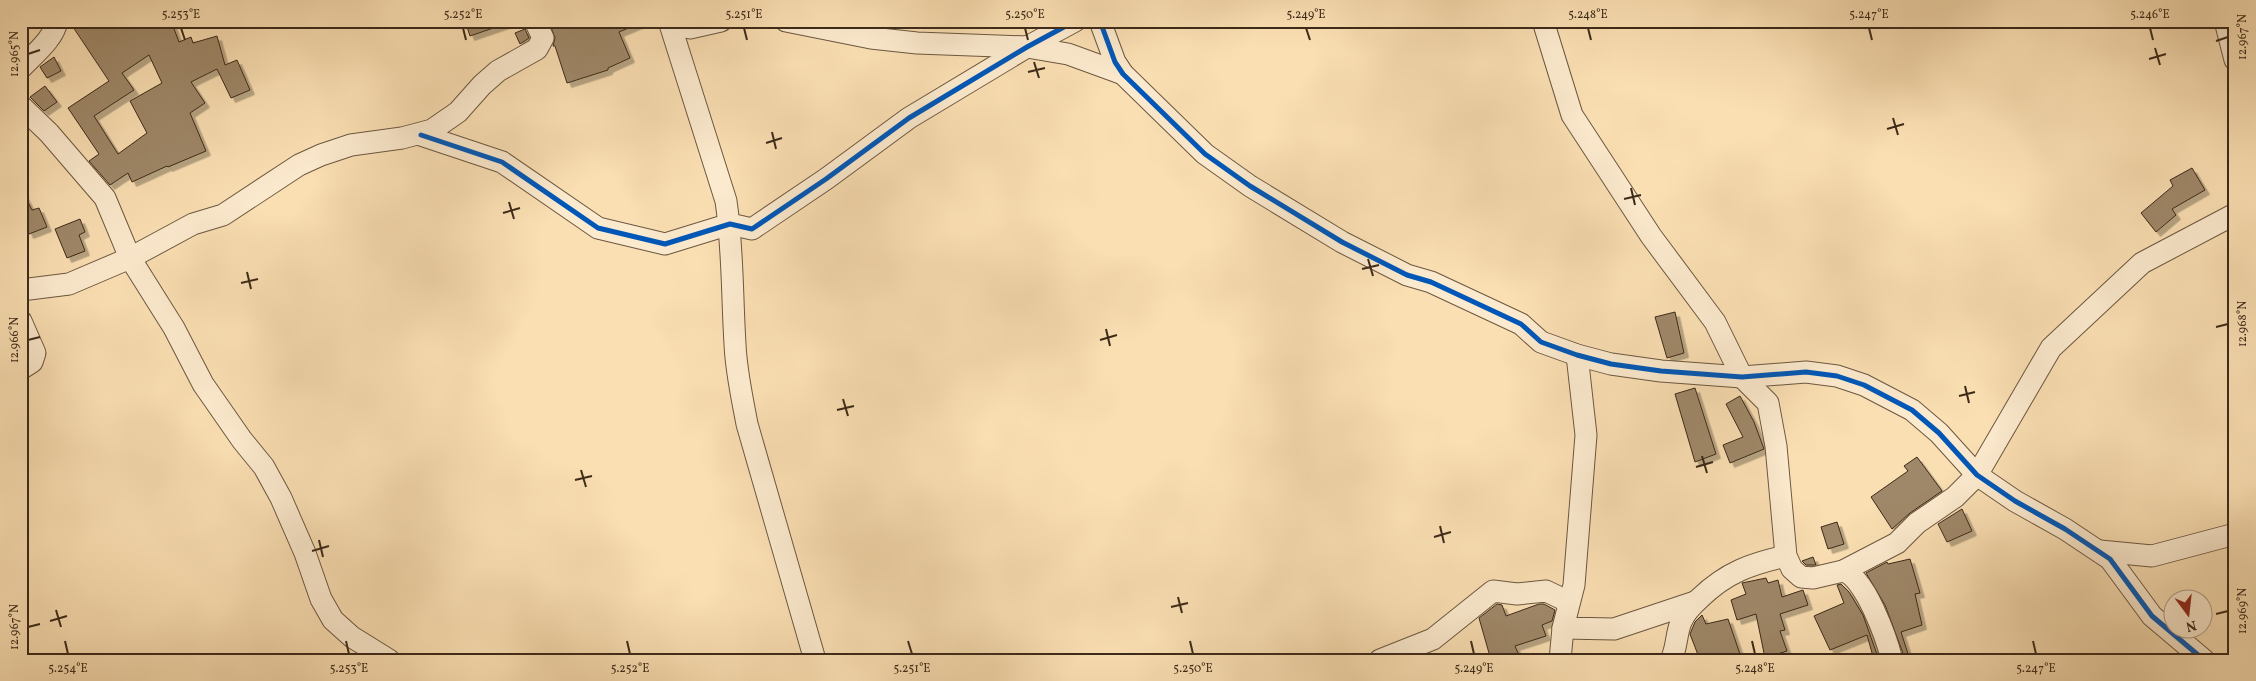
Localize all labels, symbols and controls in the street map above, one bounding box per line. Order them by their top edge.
text: 5.253°E [162,7,200,23]
text: 5.252°E [444,7,482,23]
text: 5.251°E [725,7,763,23]
text: 5.250°E [1005,7,1045,23]
text: 5.249°E [1286,7,1326,23]
text: 5.248°E [1568,7,1608,23]
text: 5.247°E [1849,7,1889,23]
text: 5.246°E [2130,7,2170,23]
text: 12.967°N [2235,14,2251,60]
text: 12.965°N [7,31,23,77]
text: 12.968°N [2235,301,2251,347]
text: 12.966°N [7,317,23,363]
north arrow [2164,588,2214,638]
text: 12.969°N [2235,588,2251,634]
text: 12.967°N [7,604,23,650]
text: N [2184,615,2198,636]
text: 5.254°E [48,661,88,677]
text: 5.253°E [330,661,368,677]
text: 5.252°E [611,661,649,677]
text: 5.251°E [893,661,931,677]
text: 5.250°E [1173,661,1213,677]
text: 5.249°E [1454,661,1494,677]
text: 5.248°E [1735,661,1775,677]
text: 5.247°E [2016,661,2056,677]

